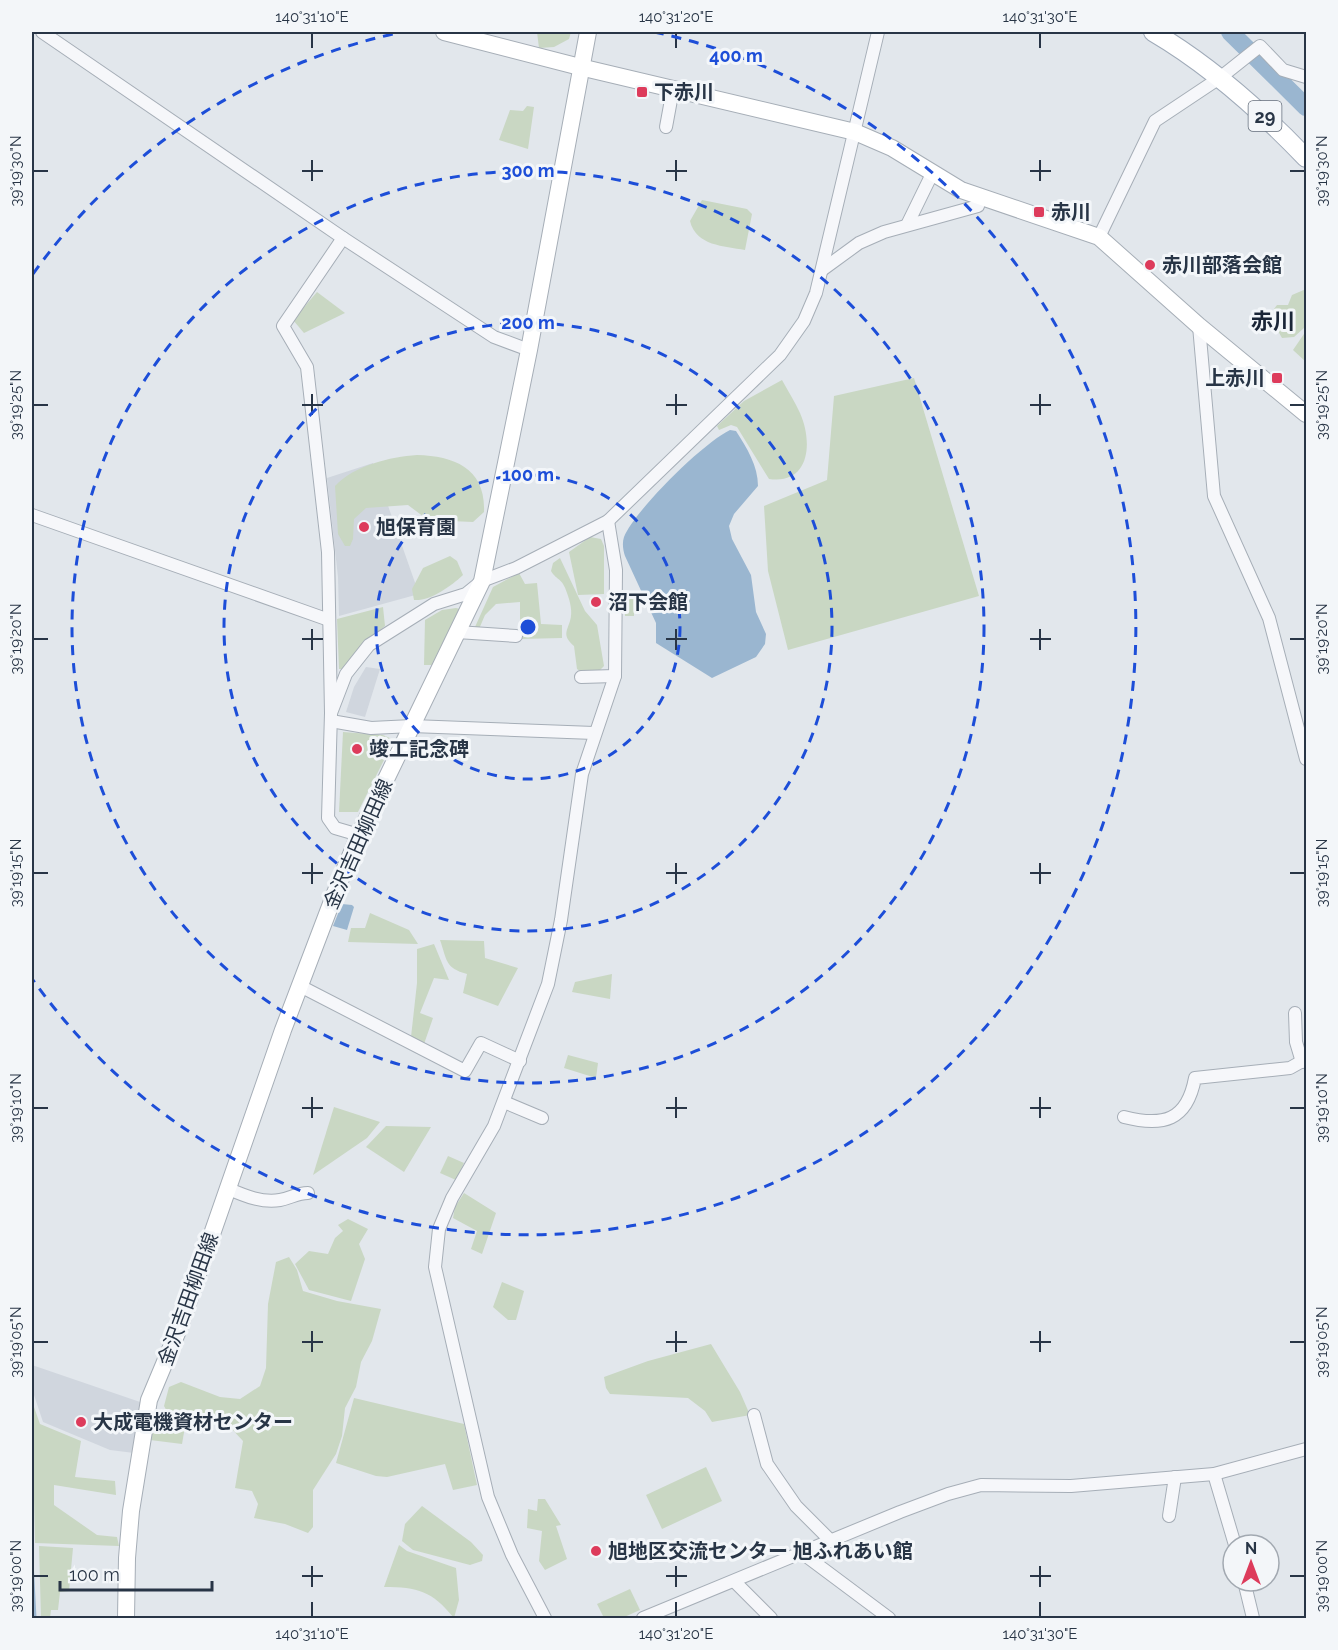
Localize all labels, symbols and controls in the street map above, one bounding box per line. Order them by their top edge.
text: 140°31'10"E [275,8,349,26]
text: 140°31'20"E [639,8,713,26]
text: 140°31'30"E [1003,8,1077,26]
text: 400 m [709,45,763,66]
place label: 下赤川 [654,80,714,104]
marker: 下赤川 [635,85,649,99]
road number: 29 [1248,101,1282,131]
text: 39°19'30"N [7,135,25,207]
text: 39°19'30"N [1313,135,1331,207]
text: 300 m [501,160,555,181]
place label: 赤川 [1051,200,1091,224]
marker: 赤川 [1032,205,1046,219]
place label: 赤川部落会館 [1162,253,1282,277]
marker: 赤川部落会館 [1143,258,1157,272]
district label: 赤川 [1251,308,1295,334]
text: 200 m [501,312,555,333]
place label: 上赤川 [1205,366,1265,390]
text: 39°19'25"N [7,370,25,440]
text: 39°19'25"N [1313,370,1331,440]
marker: 上赤川 [1270,371,1284,385]
text: 100 m [502,464,554,485]
place label: 旭保育園 [376,515,456,539]
marker: 旭保育園 [357,520,371,534]
place label: 沼下会館 [608,590,688,614]
marker: 沼下会館 [589,595,603,609]
text: 39°19'20"N [7,604,25,674]
text: 39°19'20"N [1313,604,1331,674]
centre of rings [518,617,538,637]
place label: 竣工記念碑 [369,737,469,761]
marker: 竣工記念碑 [350,742,364,756]
street label: 金沢吉田柳田線 [319,775,397,913]
text: 39°19'15"N [7,839,25,907]
text: 39°19'15"N [1313,839,1331,907]
text: 39°19'10"N [7,1073,25,1143]
text: 39°19'10"N [1313,1073,1331,1143]
street label: 金沢吉田柳田線 [153,1229,223,1369]
text: 39°19'05"N [7,1306,25,1378]
text: 39°19'05"N [1313,1306,1331,1378]
place label: 大成電機資材センター [93,1410,293,1434]
marker: 大成電機資材センター [74,1415,88,1429]
north arrow [1221,1533,1281,1593]
place label: 旭地区交流センター 旭ふれあい館 [608,1539,913,1563]
text: N [1245,1539,1257,1558]
text: 39°19'00"N [7,1540,25,1612]
text: 39°19'00"N [1313,1540,1331,1612]
marker: 旭地区交流センター 旭ふれあい館 [589,1544,603,1558]
scale bar [60,1554,212,1592]
text: 100 m [69,1564,120,1585]
text: 140°31'10"E [275,1625,349,1643]
text: 140°31'20"E [639,1625,713,1643]
text: 140°31'30"E [1003,1625,1077,1643]

